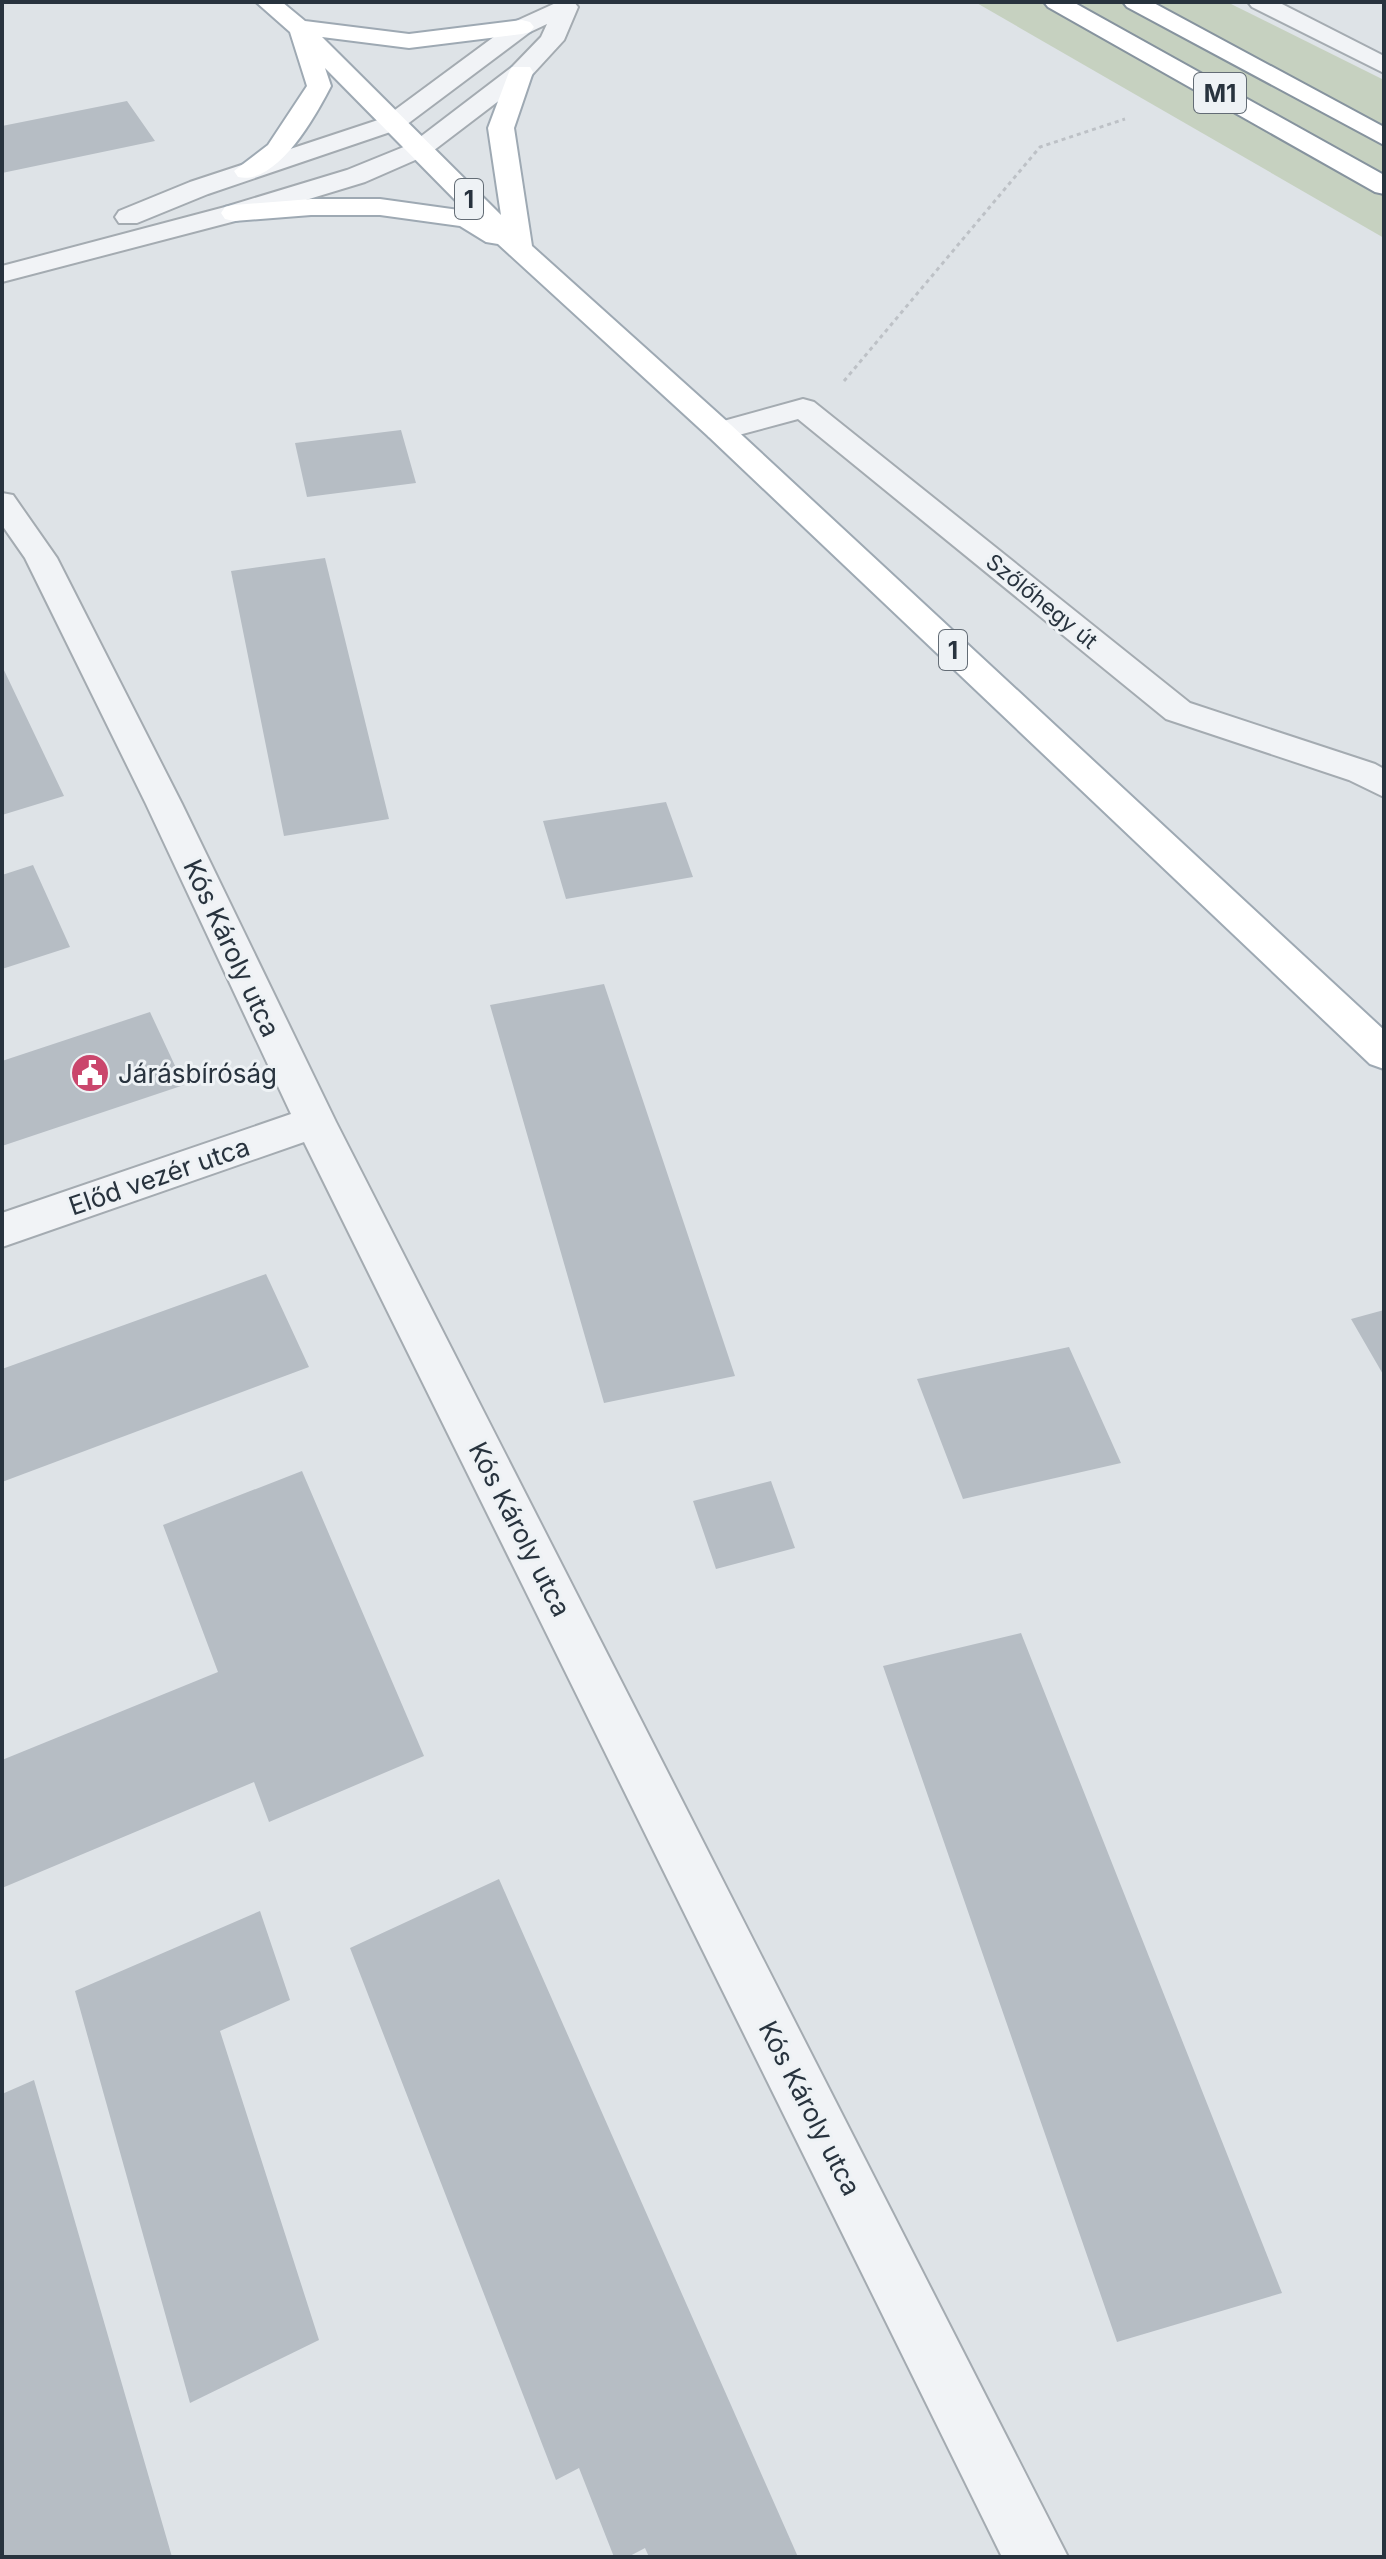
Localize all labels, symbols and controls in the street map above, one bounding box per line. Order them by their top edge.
road number: M1 [1194,73,1246,113]
road number: 1 [455,179,483,219]
street label: Szőlőhegy út [981,548,1103,654]
road number: 1 [939,630,967,670]
street label: Kós Károly utca [177,855,287,1041]
public building icon: Járásbíróság [69,1052,111,1094]
place label: Járásbíróság [118,1058,277,1089]
street label: Előd vezér utca [65,1131,253,1221]
street label: Kós Károly utca [463,1437,577,1621]
street label: Kós Károly utca [753,2016,867,2200]

